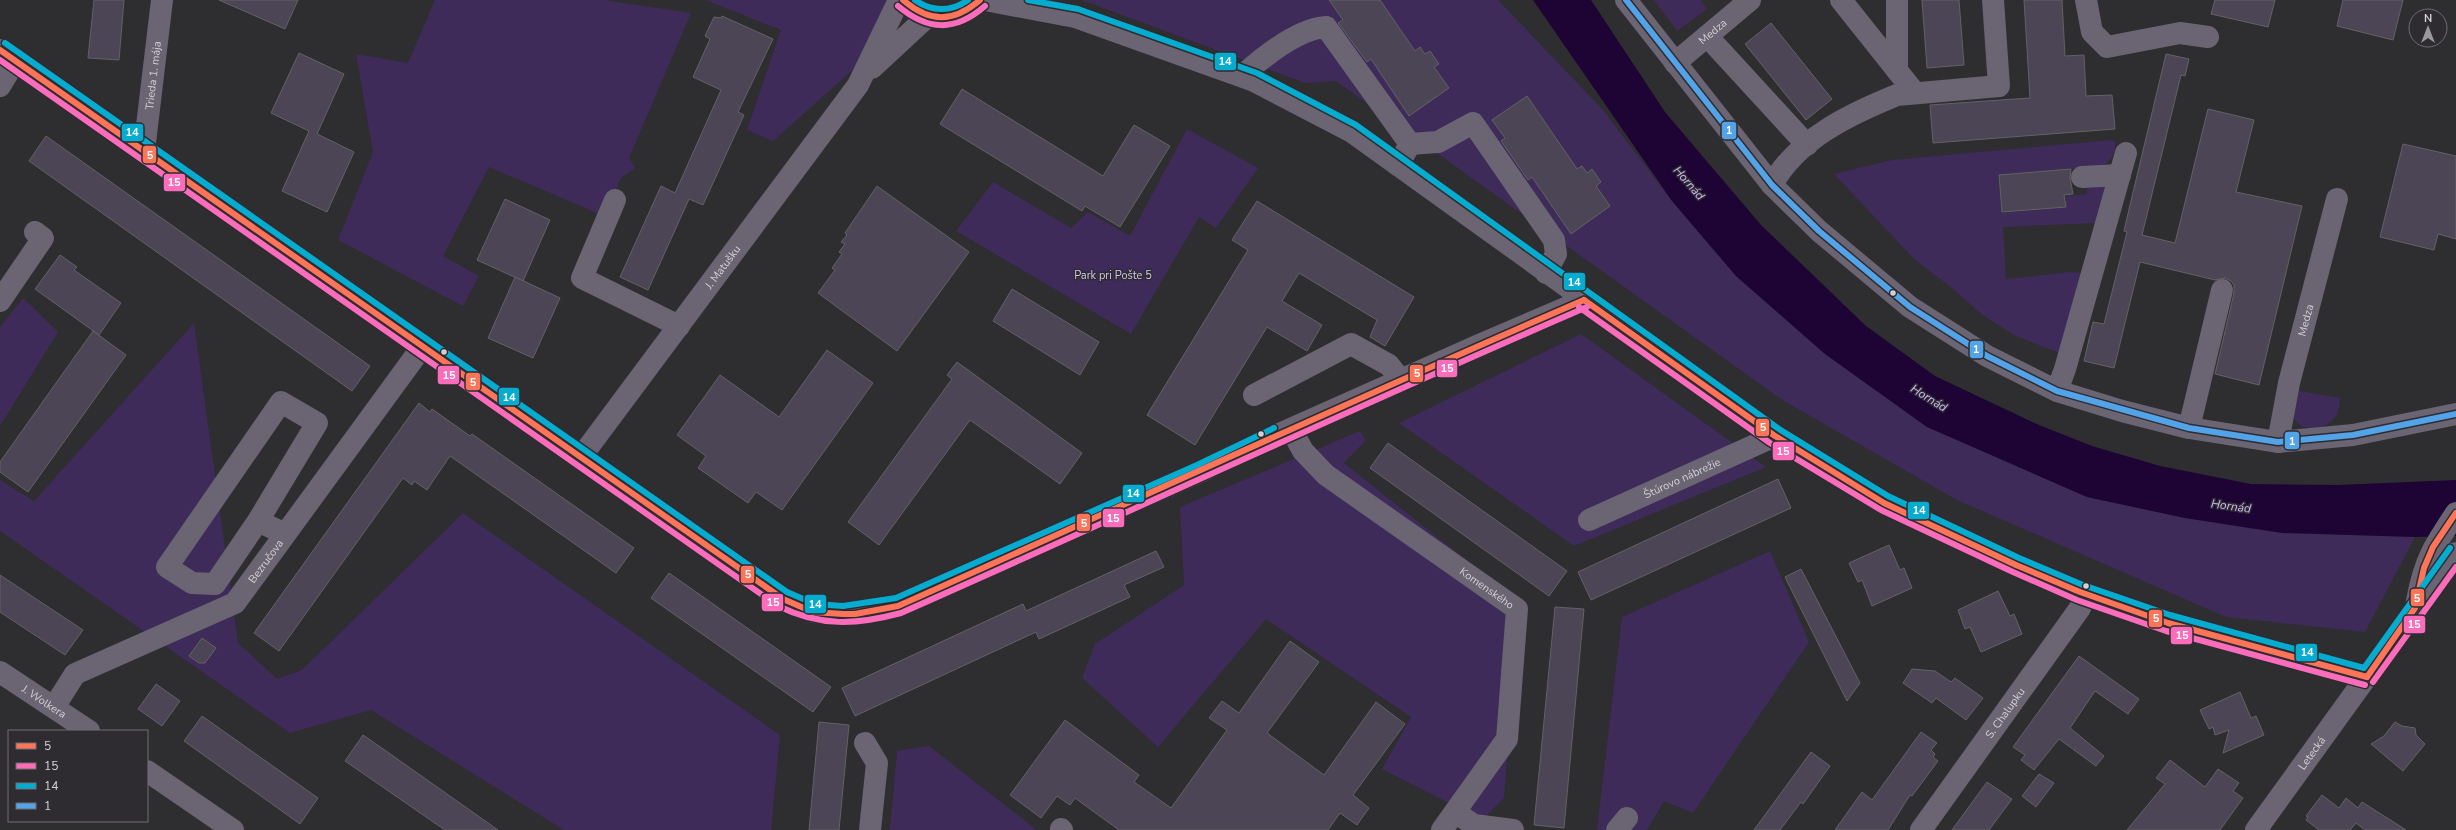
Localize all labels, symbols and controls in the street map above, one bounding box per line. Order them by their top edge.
north arrow [2408,8,2448,48]
text: N [2424,11,2432,26]
street label: Medza [1696,16,1730,48]
street label: Trieda 1. mája [142,40,165,111]
line badge: 14 [1214,52,1237,71]
text: 14 [1218,54,1232,69]
line badge: 1 [1721,121,1737,140]
line badge: 14 [121,123,144,142]
text: 1 [1726,123,1732,138]
text: 14 [125,125,139,140]
line badge: 5 [142,145,157,164]
text: 5 [147,148,154,163]
water label: Hornád [1670,163,1708,203]
line badge: 15 [163,173,186,192]
text: 15 [167,175,181,190]
street label: J. Matušku [701,242,744,293]
park label: Park pri Pošte 5 [1074,268,1152,283]
line badge: 14 [1563,272,1586,291]
text: 14 [1567,275,1581,290]
unlabelled marker [1888,288,1898,298]
street label: Medza [2295,302,2317,338]
line badge: 1 [1969,340,1984,359]
text: 1 [1973,342,1979,357]
unlabelled marker [439,347,449,357]
line badge: 15 [1436,359,1458,378]
text: 15 [1440,361,1454,376]
line badge: 5 [1409,364,1424,383]
line badge: 15 [437,365,460,385]
text: 5 [1414,366,1421,381]
text: 15 [442,368,456,383]
line badge: 5 [465,372,481,391]
text: 5 [470,375,477,390]
water label: Hornád [1908,381,1950,415]
line badge: 14 [498,387,520,406]
text: 14 [502,390,516,405]
line badge: 5 [1755,418,1770,437]
text: 5 [1760,420,1767,435]
unlabelled marker [1256,429,1266,439]
line badge: 1 [2284,431,2300,450]
text: 1 [2289,434,2295,449]
line badge: 15 [1772,441,1795,461]
text: 15 [1776,444,1790,459]
street label: Štúrovo nábrežie [1641,455,1723,502]
line badge: 14 [1122,484,1145,503]
text: 14 [1126,486,1140,501]
water label: Hornád [2210,495,2252,517]
line badge: 14 [1907,501,1930,520]
text: 14 [1912,503,1926,518]
line badge: 15 [1102,508,1125,528]
text: 15 [1106,511,1120,526]
line badge: 5 [1076,513,1091,532]
text: 5 [1081,516,1088,531]
street label: Bezručova [245,536,287,586]
street label: Komenského [1457,564,1517,613]
line badge: 5 [740,565,755,584]
text: 5 [745,567,752,582]
unlabelled marker [2081,581,2091,591]
line badge: 5 [2410,588,2425,607]
text: 5 [2414,591,2421,606]
line badge: 15 [761,593,784,612]
line badge: 14 [804,594,827,614]
text: 15 [766,595,780,610]
text: 14 [808,597,822,612]
line badge: 5 [2148,609,2163,628]
text: 5 [2153,611,2160,626]
line badge: 15 [2403,615,2426,634]
text: 15 [2407,617,2421,632]
line badge: 15 [2170,626,2193,645]
text: 15 [2175,628,2189,643]
line badge: 14 [2295,643,2318,662]
text: 14 [2300,645,2314,660]
street label: J. Wolkera [18,681,69,722]
street label: S. Chalupku [1982,685,2029,742]
legend [8,730,148,822]
street label: Letecká [2295,733,2329,773]
text: 5 [44,738,51,754]
text: 15 [44,758,58,774]
text: 14 [44,778,58,794]
text: 1 [44,798,51,814]

